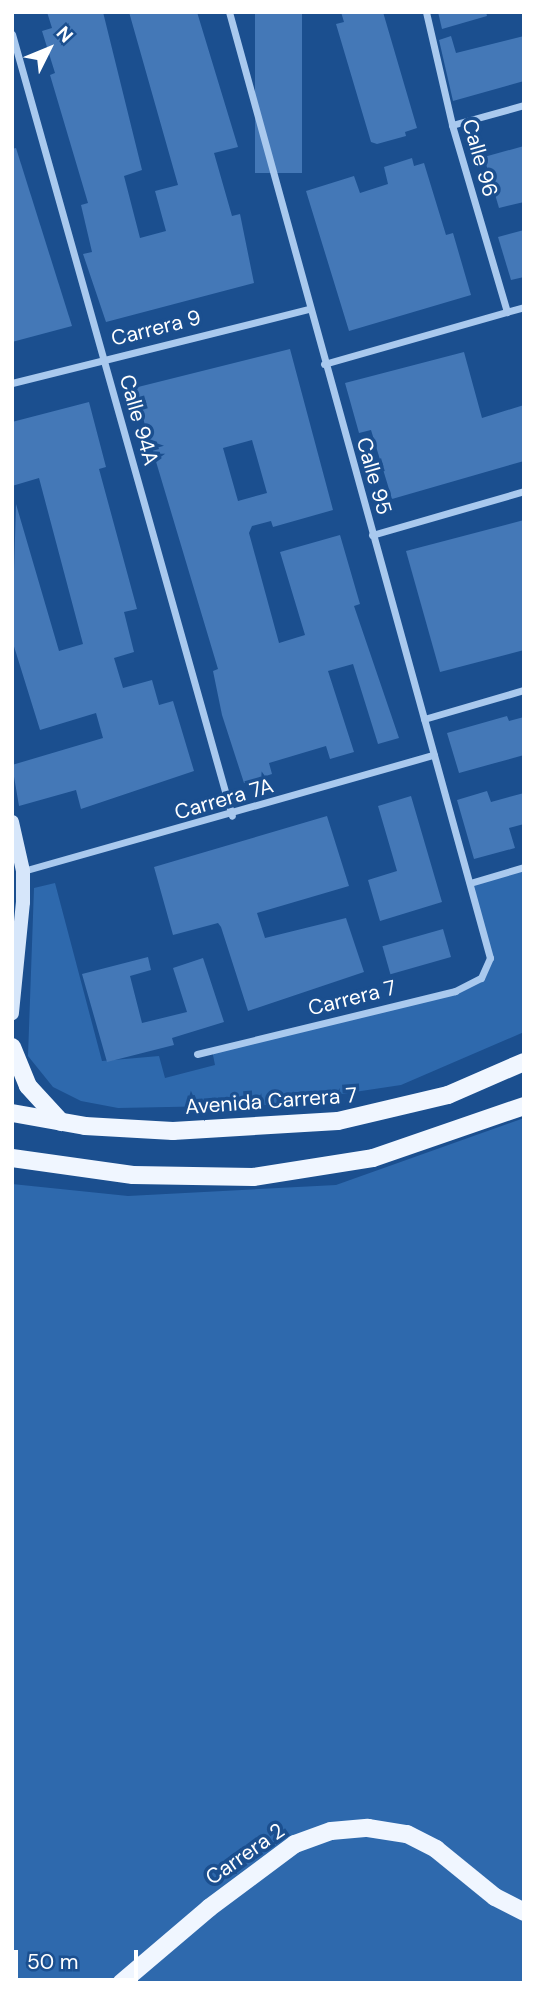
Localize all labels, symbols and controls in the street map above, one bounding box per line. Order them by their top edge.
north arrow [14,14,84,84]
text: N [51,21,79,48]
street label: Calle 96 [457,116,503,200]
street label: Carrera 9 [109,305,203,351]
street label: Calle 94A [114,372,164,468]
street label: Calle 95 [351,434,397,518]
street label: Carrera 7A [172,773,276,825]
street label: Carrera 7 [306,975,398,1021]
street label: Avenida Carrera 7 [184,1082,358,1120]
street label: Carrera 2 [201,1818,289,1890]
scale bar [18,1936,142,1980]
text: 50 m [27,1948,78,1976]

